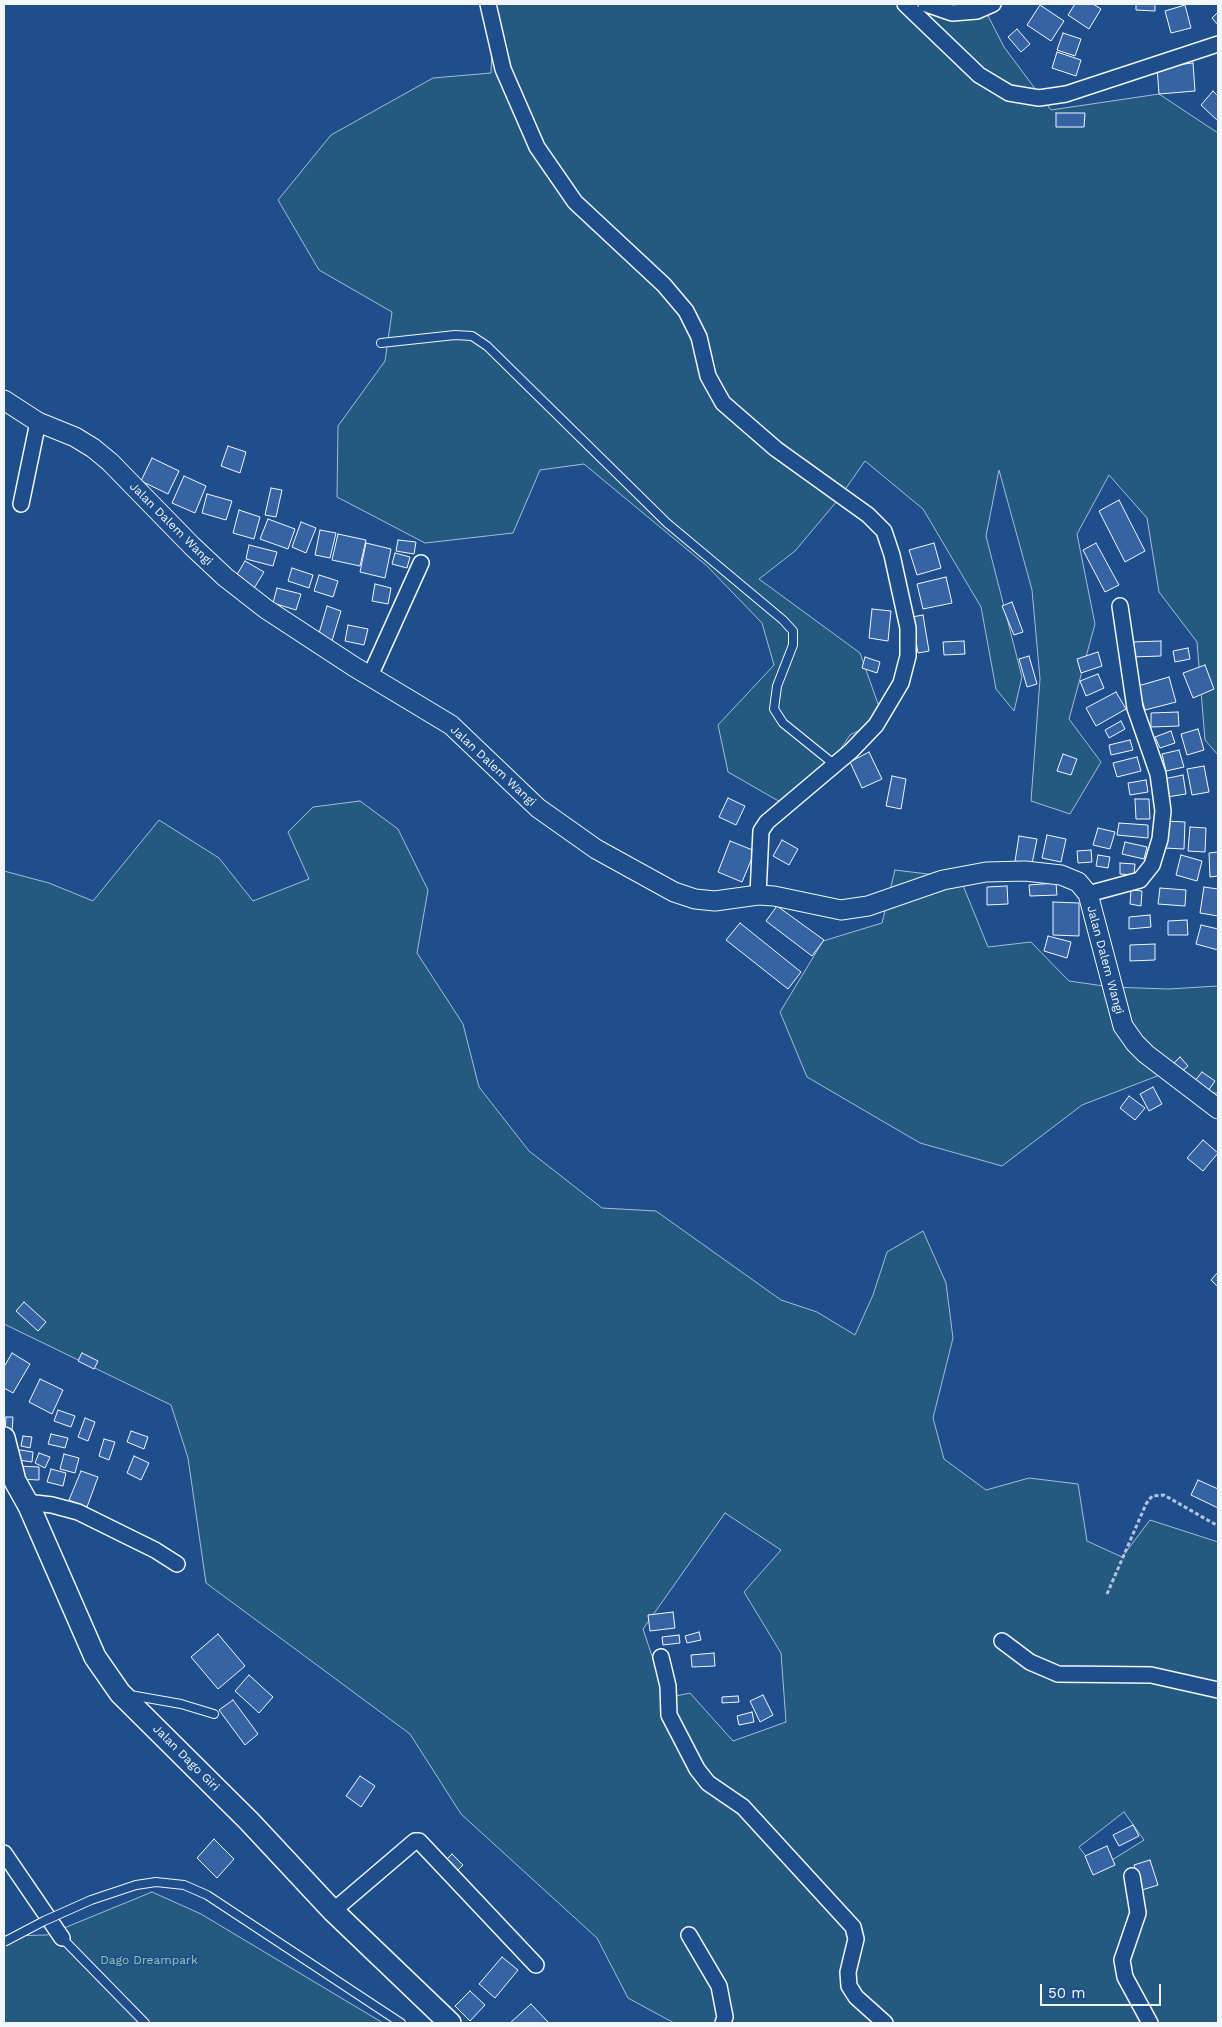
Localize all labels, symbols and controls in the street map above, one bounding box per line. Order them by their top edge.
street label: Jalan Dalem Wangi [126,479,216,569]
street label: Jalan Dalem Wangi [447,723,539,809]
street label: Jalan Dalem Wangi [1084,904,1126,1016]
street label: Jalan Dago Giri [150,1722,222,1794]
park label: Dago Dreampark [100,1953,198,1967]
scale bar [1042,1974,1163,2006]
text: 50 m [1048,1984,1085,2002]

